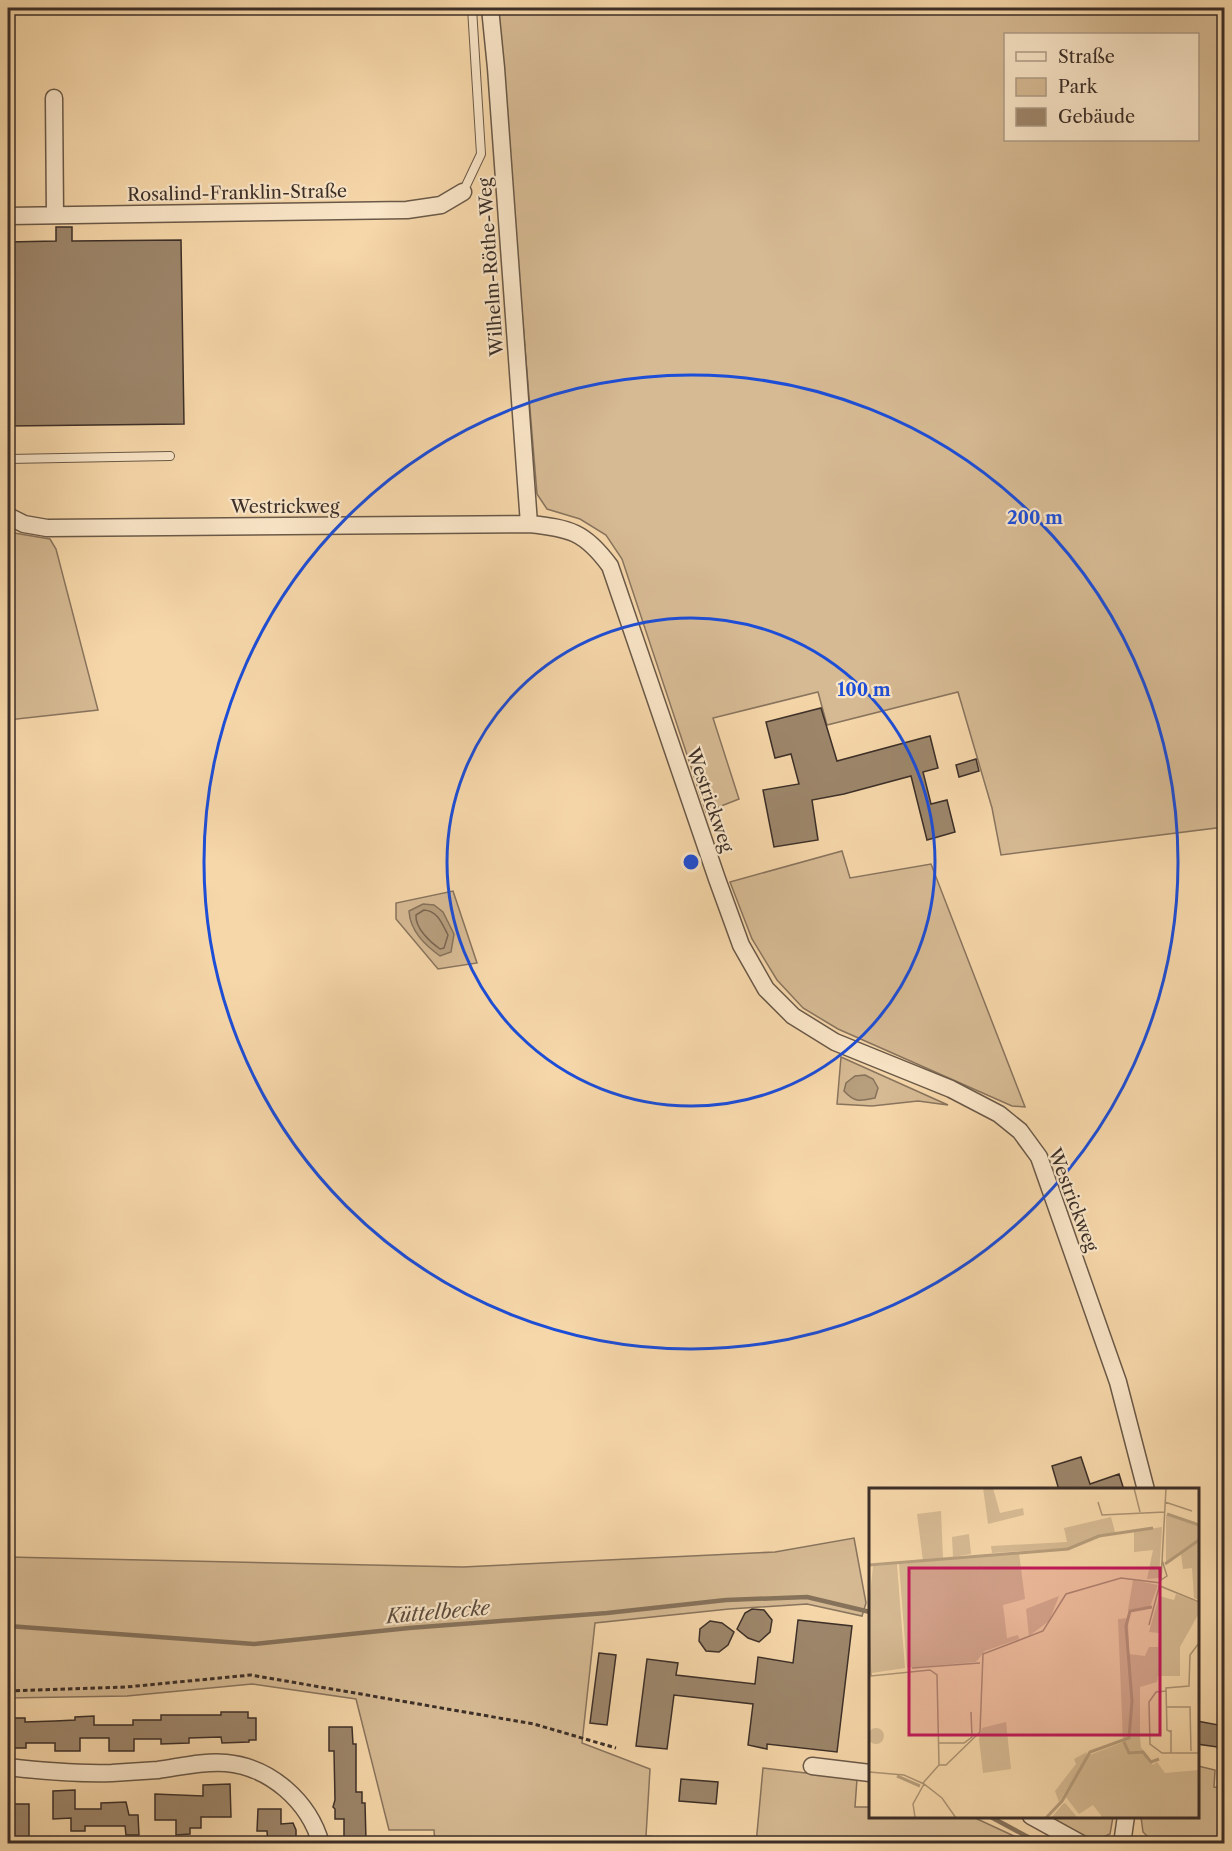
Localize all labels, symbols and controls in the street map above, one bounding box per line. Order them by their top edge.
legend [1004,33,1199,141]
text: Straße [1058,46,1115,68]
text: Park [1058,76,1099,98]
text: Gebäude [1058,106,1135,128]
street label: Wilhelm-Röthe-Weg [474,176,508,358]
street label: Rosalind-Franklin-Straße [127,180,347,206]
street label: Westrickweg [230,496,340,518]
text: 200 m [1007,507,1063,529]
text: 100 m [837,679,891,701]
street label: Westrickweg [682,744,738,856]
centre of rings [681,852,701,872]
street label: Westrickweg [1043,1144,1103,1255]
inset map [869,1488,1199,1818]
water label: Küttelbecke [383,1595,492,1629]

